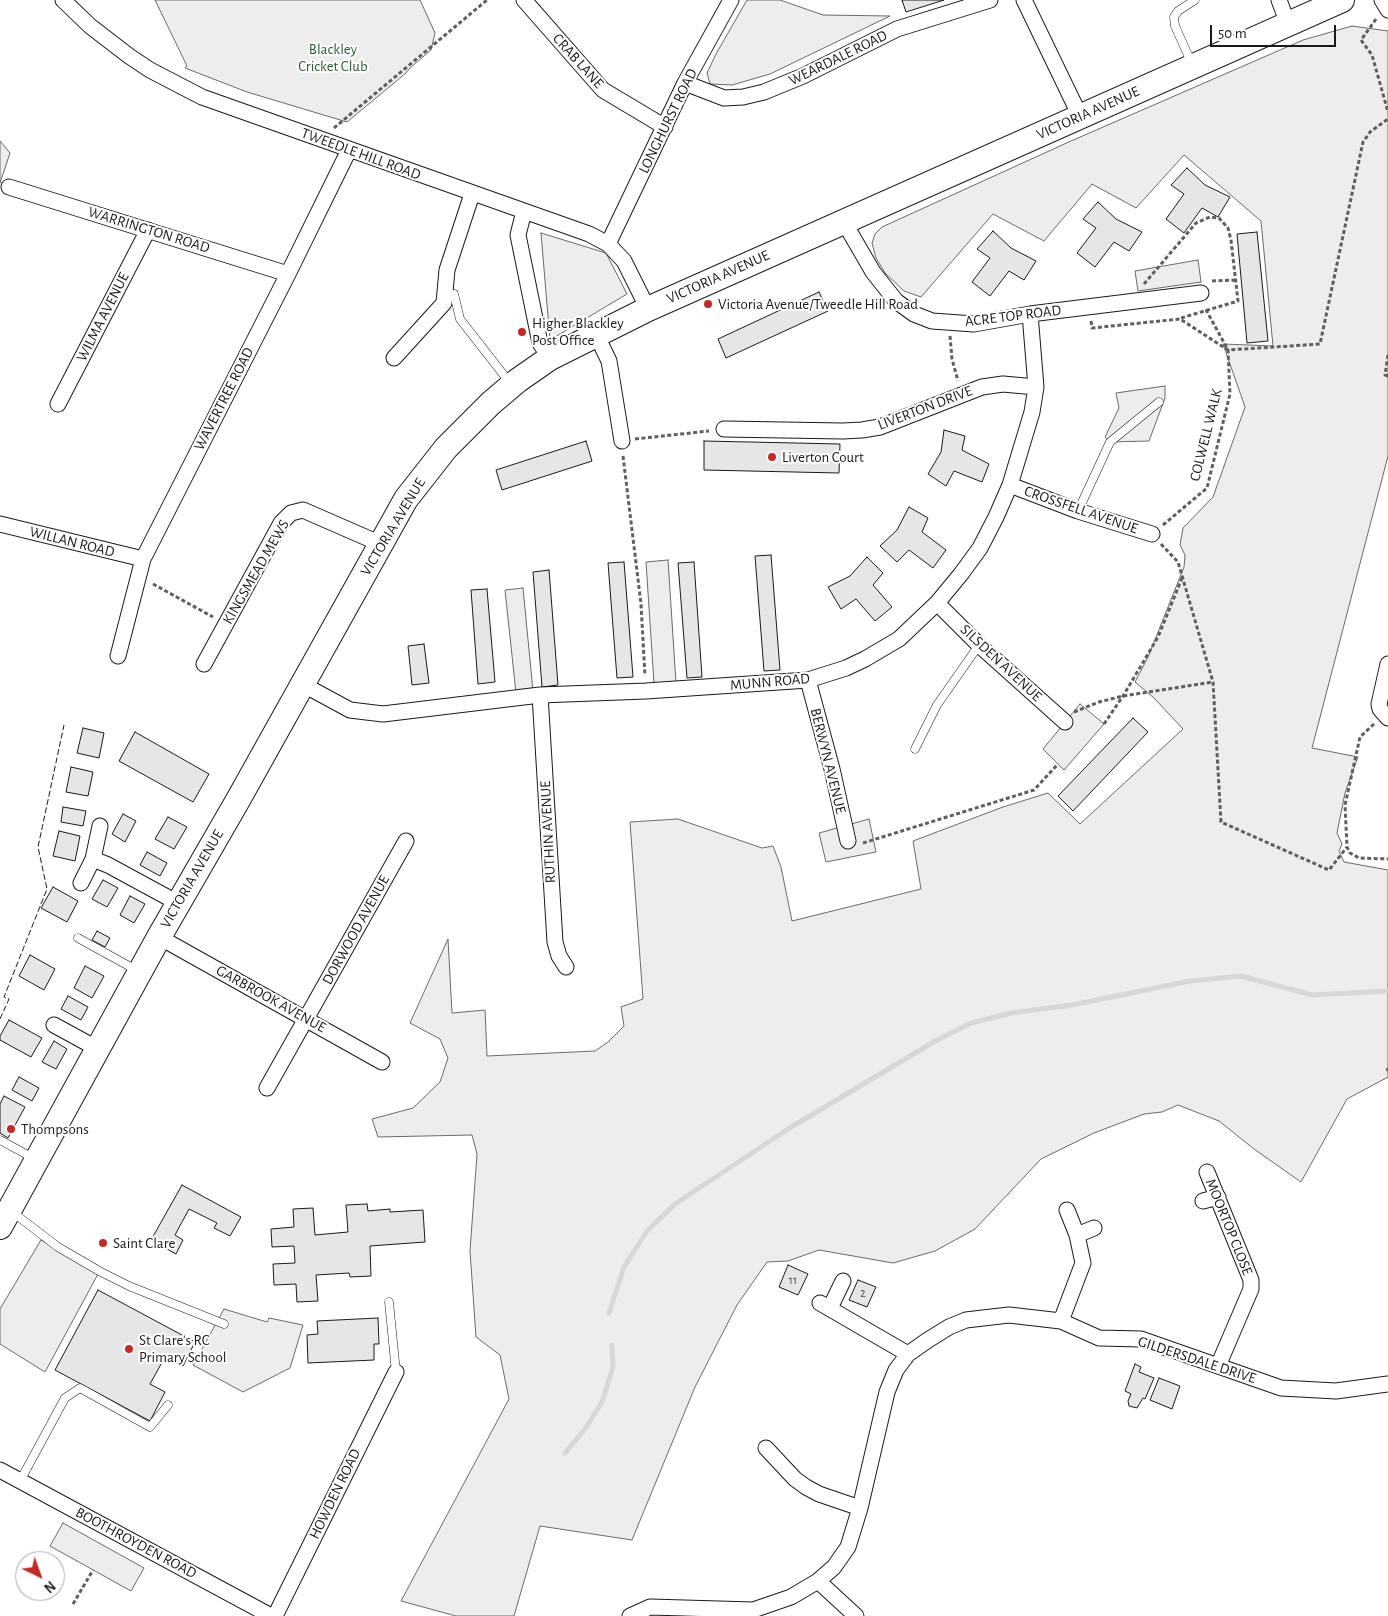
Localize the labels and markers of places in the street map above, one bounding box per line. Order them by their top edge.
place label: Victoria Avenue/Tweedle Hill Road [718,295,918,313]
marker: Victoria Avenue/Tweedle Hill Road [702,298,714,310]
place label: Higher Blackley Post Office [532,314,624,349]
marker: Higher Blackley Post Office [516,326,528,338]
place label: Liverton Court [782,448,864,466]
marker: Liverton Court [766,451,778,463]
place label: Thompsons [21,1120,89,1138]
marker: Thompsons [5,1123,17,1135]
place label: Saint Clare [113,1234,175,1252]
marker: Saint Clare [97,1237,109,1249]
place label: St Clare's RC Primary School [139,1331,227,1366]
marker: St Clare's RC Primary School [123,1343,135,1355]

